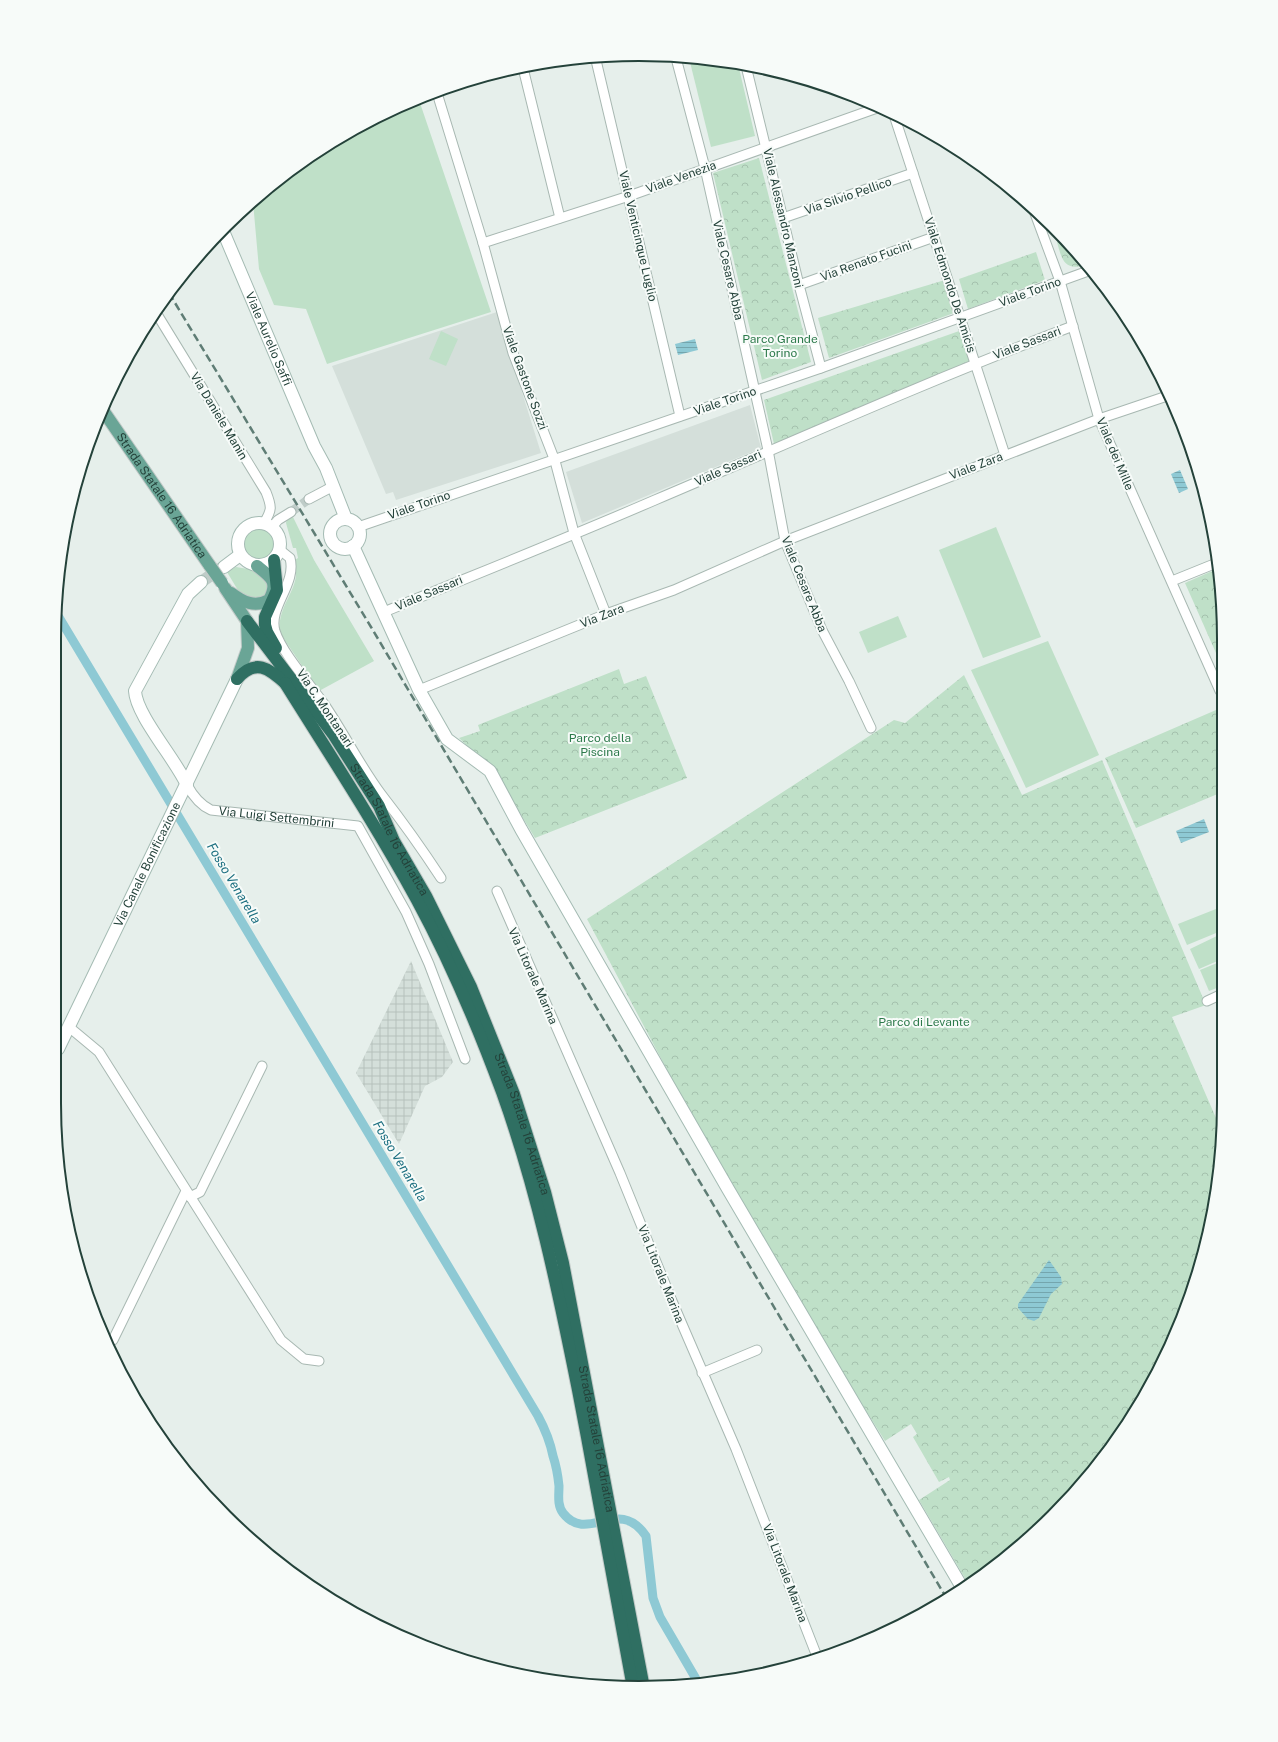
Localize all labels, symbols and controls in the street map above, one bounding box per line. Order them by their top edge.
street label: Viale Alessandro Manzoni [760,147,806,289]
street label: Viale Venezia [644,158,718,196]
street label: Viale Venticinque Luglio [616,169,660,303]
street label: Via Silvio Pellico [803,174,894,217]
street label: Viale Edmondo De Amicis [921,216,979,354]
street label: Viale Cesare Abba [710,219,746,321]
street label: Via Renato Fucini [818,238,914,284]
street label: Viale Torino [997,274,1063,310]
street label: Viale Aurelio Saffi [243,290,295,388]
street label: Viale Gastone Sozzi [500,324,550,432]
street label: Viale Sassari [991,324,1063,362]
park label: Parco Grande Torino [742,332,818,360]
street label: Via Daniele Manin [187,370,251,462]
street label: Viale Torino [692,384,758,418]
street label: Viale dei Mille [1093,416,1137,493]
street label: Strada Statale 16 Adriatica [113,430,210,561]
street label: Viale Sassari [692,447,764,489]
street label: Viale Zara [947,449,1005,483]
street label: Viale Torino [386,488,452,522]
street label: Viale Cesare Abba [778,534,830,634]
street label: Viale Sassari [393,573,465,613]
street label: Via Zara [578,601,626,631]
street label: Via C. Montanari [294,666,356,750]
park label: Parco della Piscina [569,731,631,759]
street label: Strada Statale 16 Adriatica [347,761,431,898]
street label: Via Canale Bonificazione [111,800,183,929]
street label: Via Luigi Settembrini [218,804,335,830]
water label: Fosso Venarella [204,840,264,926]
street label: Via Litorale Marina [505,925,561,1027]
park label: Parco di Levante [878,1015,970,1029]
street label: Strada Statale 16 Adriatica [491,1051,553,1197]
water label: Fosso Venarella [370,1118,430,1204]
street label: Via Litorale Marina [635,1223,687,1325]
street label: Strada Statale 16 Adriatica [576,1364,617,1513]
street label: Via Litorale Marina [760,1522,810,1624]

